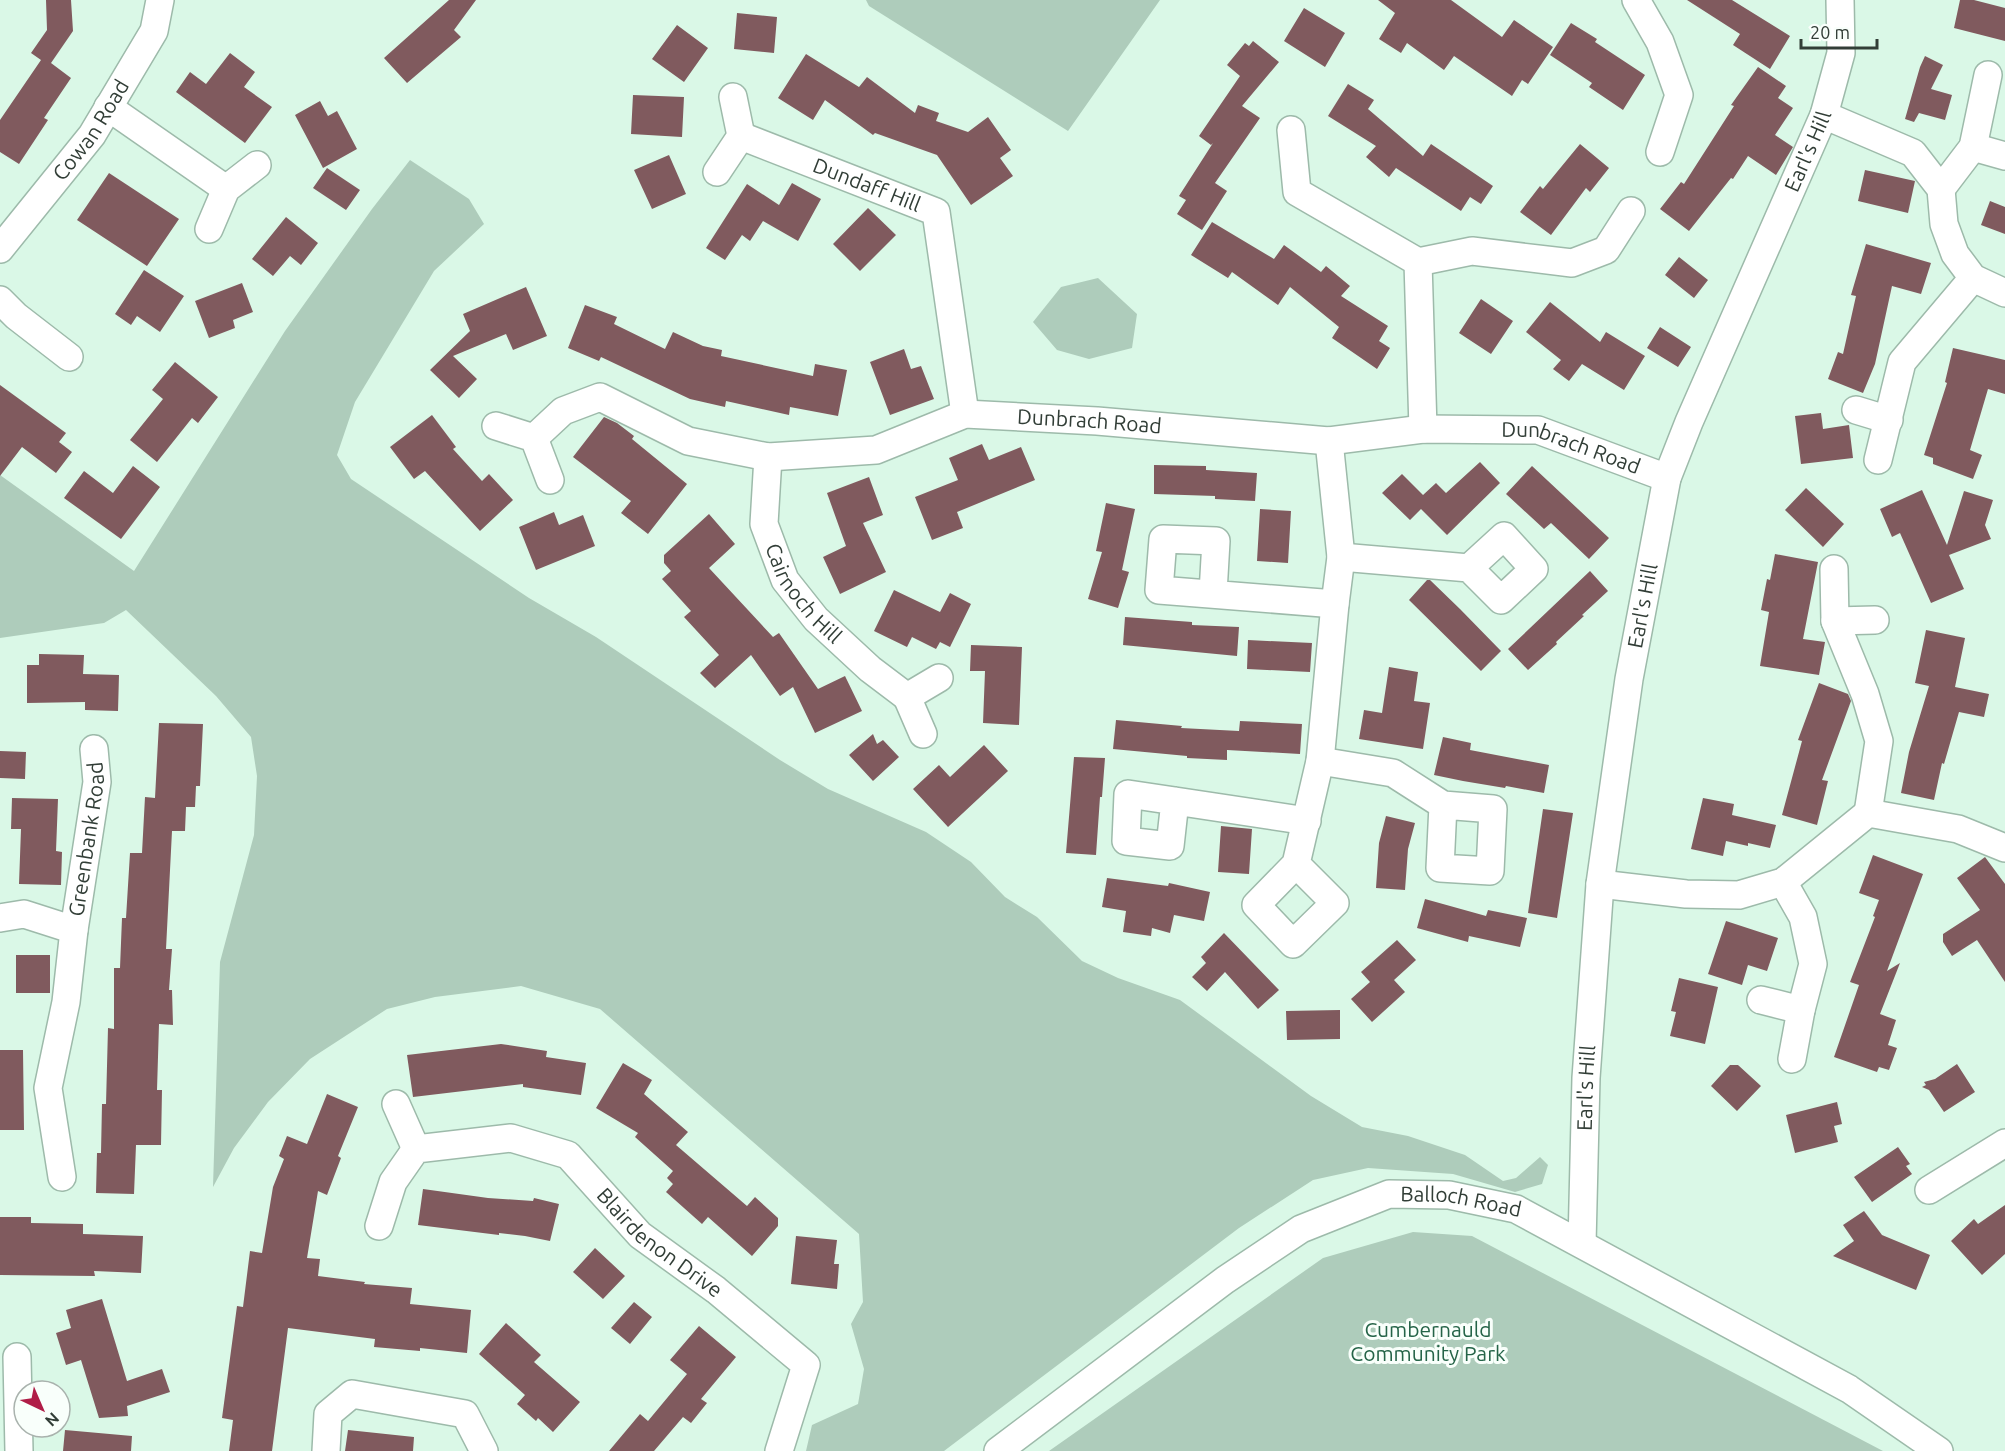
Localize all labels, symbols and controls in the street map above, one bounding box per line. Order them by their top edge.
scale bar [1801,12,1878,50]
text: 20 m [1810,22,1850,42]
street label: Cowan Road [47,75,133,185]
street label: Earl's Hill [1779,108,1835,195]
street label: Dundaff Hill [810,152,924,216]
street label: Dunbrach Road [1017,404,1163,438]
street label: Dunbrach Road [1501,417,1644,478]
street label: Cairnoch Hill [761,540,847,648]
street label: Earl's Hill [1622,561,1662,650]
street label: Greenbank Road [63,761,108,918]
street label: Earl's Hill [1572,1044,1599,1131]
street label: Balloch Road [1400,1181,1524,1221]
street label: Blairdenon Drive [592,1183,727,1302]
park label: Cumbernauld Community Park [1350,1317,1506,1365]
north arrow [12,1379,72,1439]
text: N [42,1409,63,1430]

